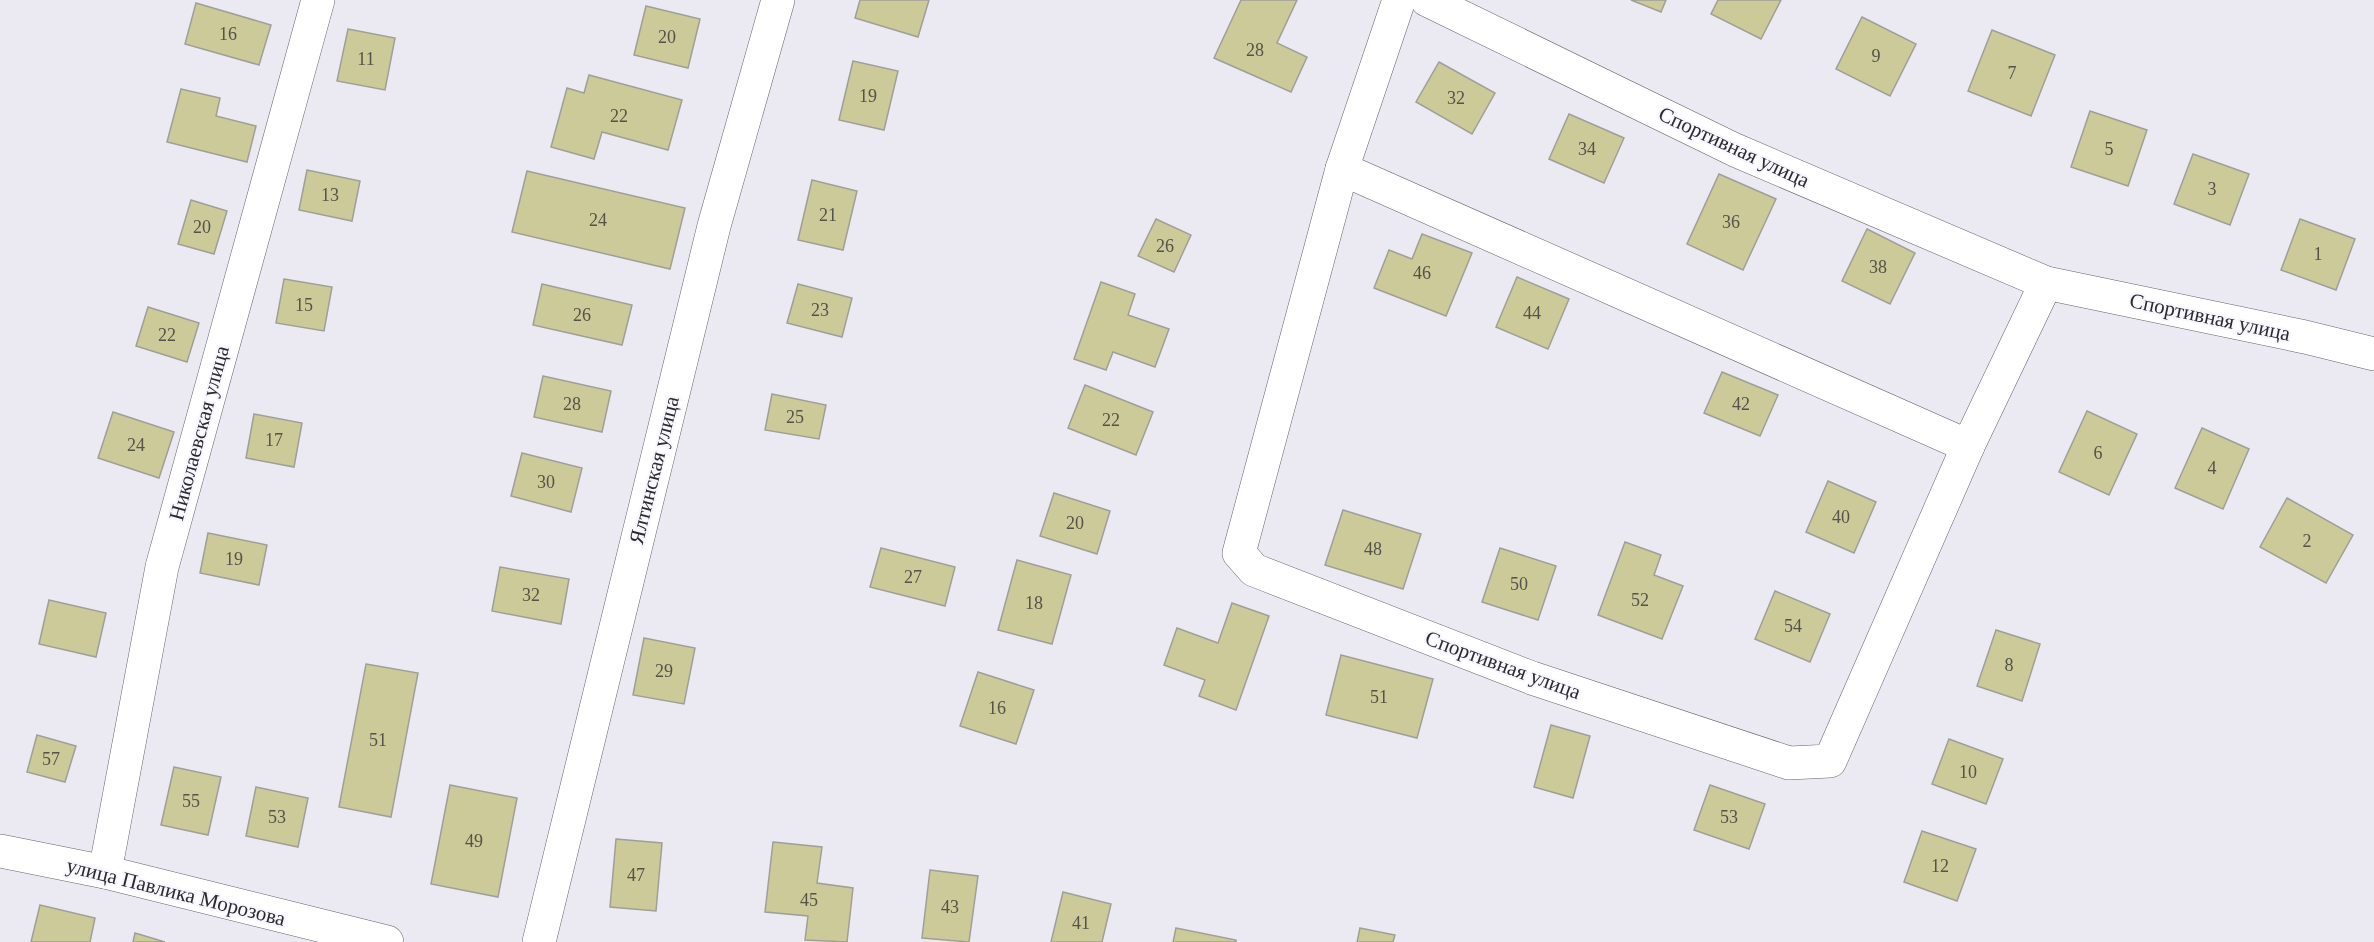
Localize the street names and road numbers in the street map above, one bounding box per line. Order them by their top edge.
street label: Спортивная улица [1655,102,1814,193]
street label: Спортивная улица [2127,288,2293,346]
street label: Николаевская улица [164,342,234,523]
street label: Ялтинская улица [624,393,684,546]
street label: Спортивная улица [1422,626,1585,704]
street label: улица Павлика Морозова [64,853,289,931]

